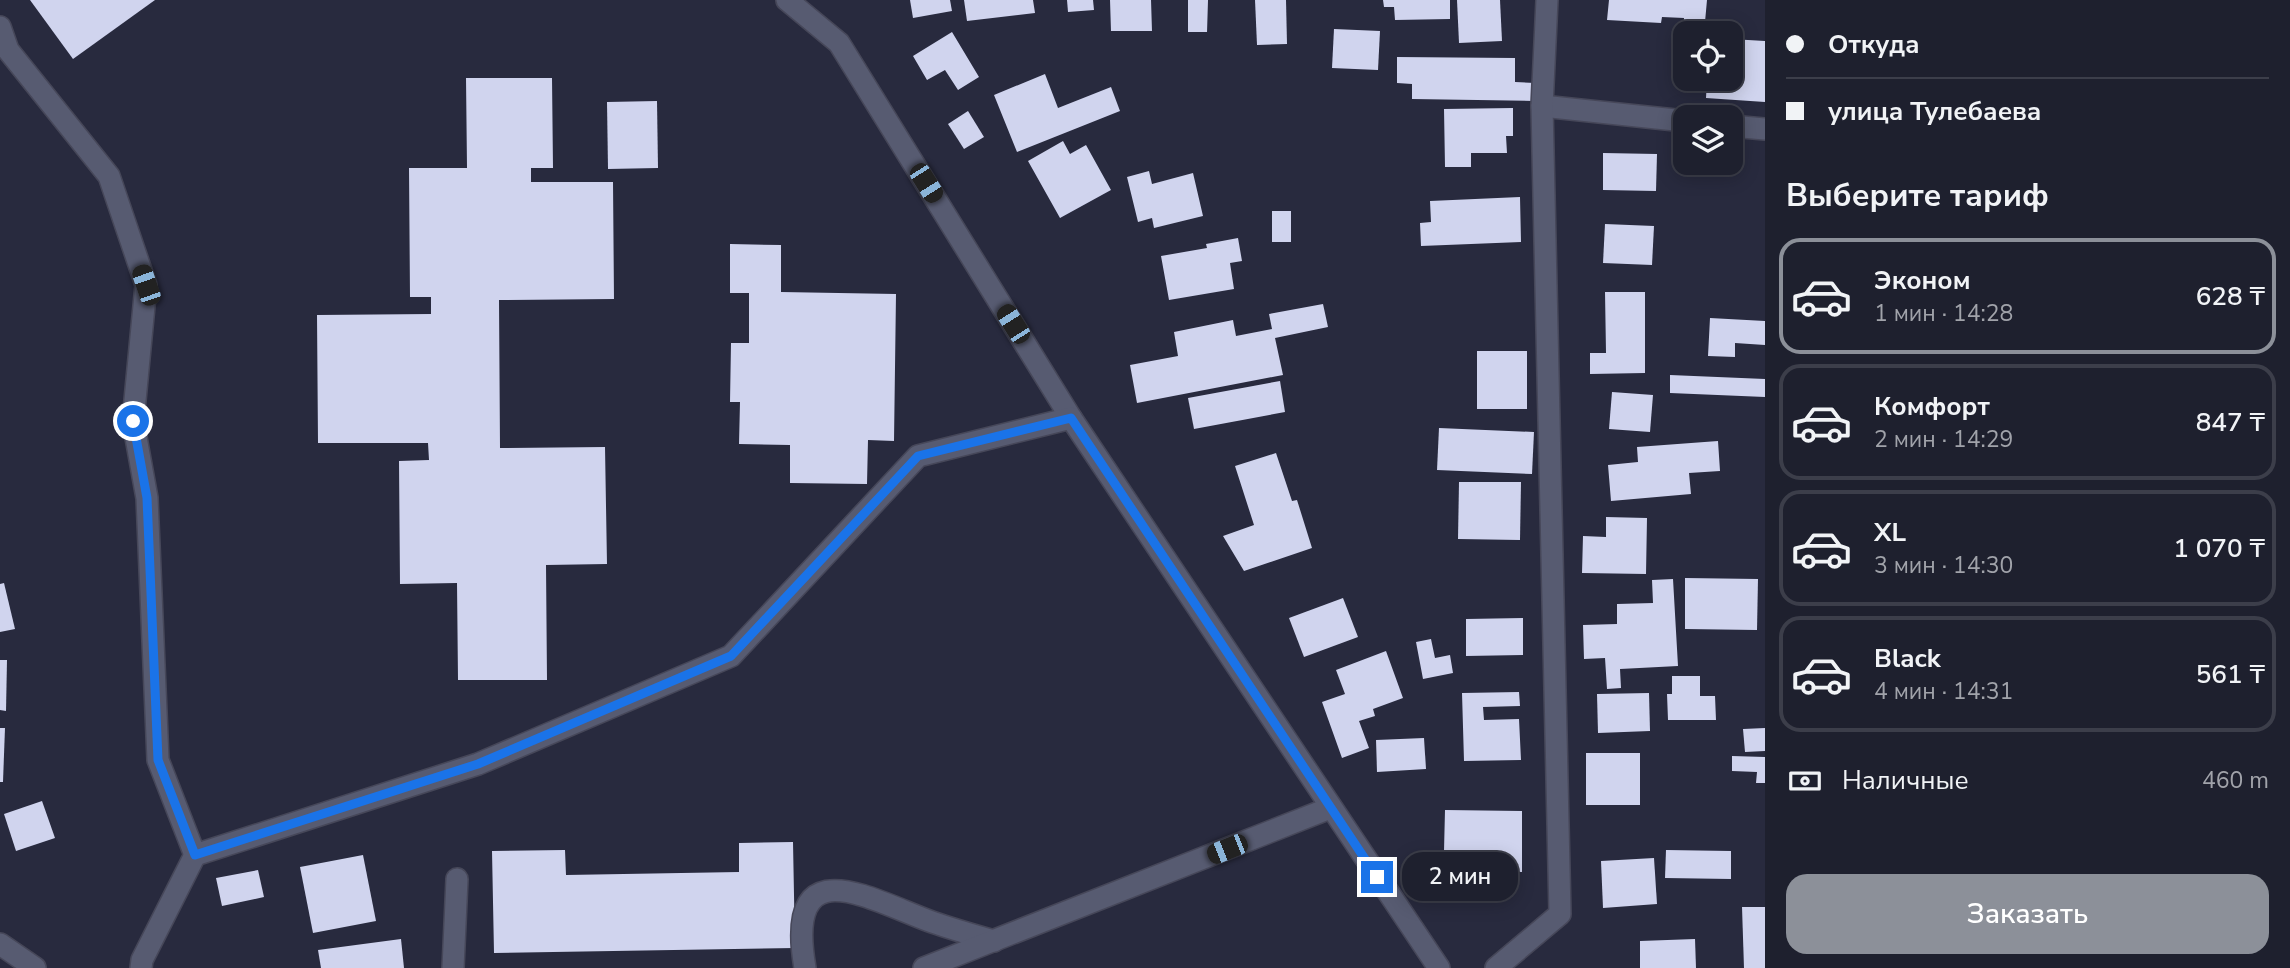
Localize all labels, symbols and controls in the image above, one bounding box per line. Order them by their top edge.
map controls [1673,21,1743,175]
button: locate [1673,21,1743,91]
text: Откуда [1828,27,1920,62]
text: улица Тулебаева [1828,94,2041,129]
button: layers [1673,105,1743,175]
car [906,160,947,206]
text: Выберите тариф [1786,174,2049,217]
car [130,262,163,308]
text: Эконом [1874,263,1971,298]
icon: car [1790,265,1853,328]
text: 628 ₸ [2196,279,2265,314]
text: 1 мин · 14:28 [1874,298,2013,329]
car [993,301,1034,347]
text: Комфорт [1874,389,1990,424]
icon: car [1790,391,1853,454]
route start [117,405,149,437]
text: 847 ₸ [2196,405,2265,440]
text: 2 мин · 14:29 [1874,424,2013,455]
text: XL [1874,515,1906,550]
icon: car [1790,517,1853,580]
text: 1 070 ₸ [2173,531,2265,566]
text: 3 мин · 14:30 [1874,550,2013,581]
text: Black [1874,641,1941,676]
icon: car [1790,643,1853,706]
text: 561 ₸ [2196,657,2265,692]
text: 4 мин · 14:31 [1874,676,2013,707]
icon: cash [1786,762,1824,800]
text: Наличные [1842,763,1969,798]
text: 460 m [2202,765,2269,796]
car [1204,831,1251,867]
callout: 2 мин [1402,852,1517,902]
route end [1361,861,1393,893]
text: 2 мин [1429,861,1491,892]
button: Заказать [1786,874,2269,954]

